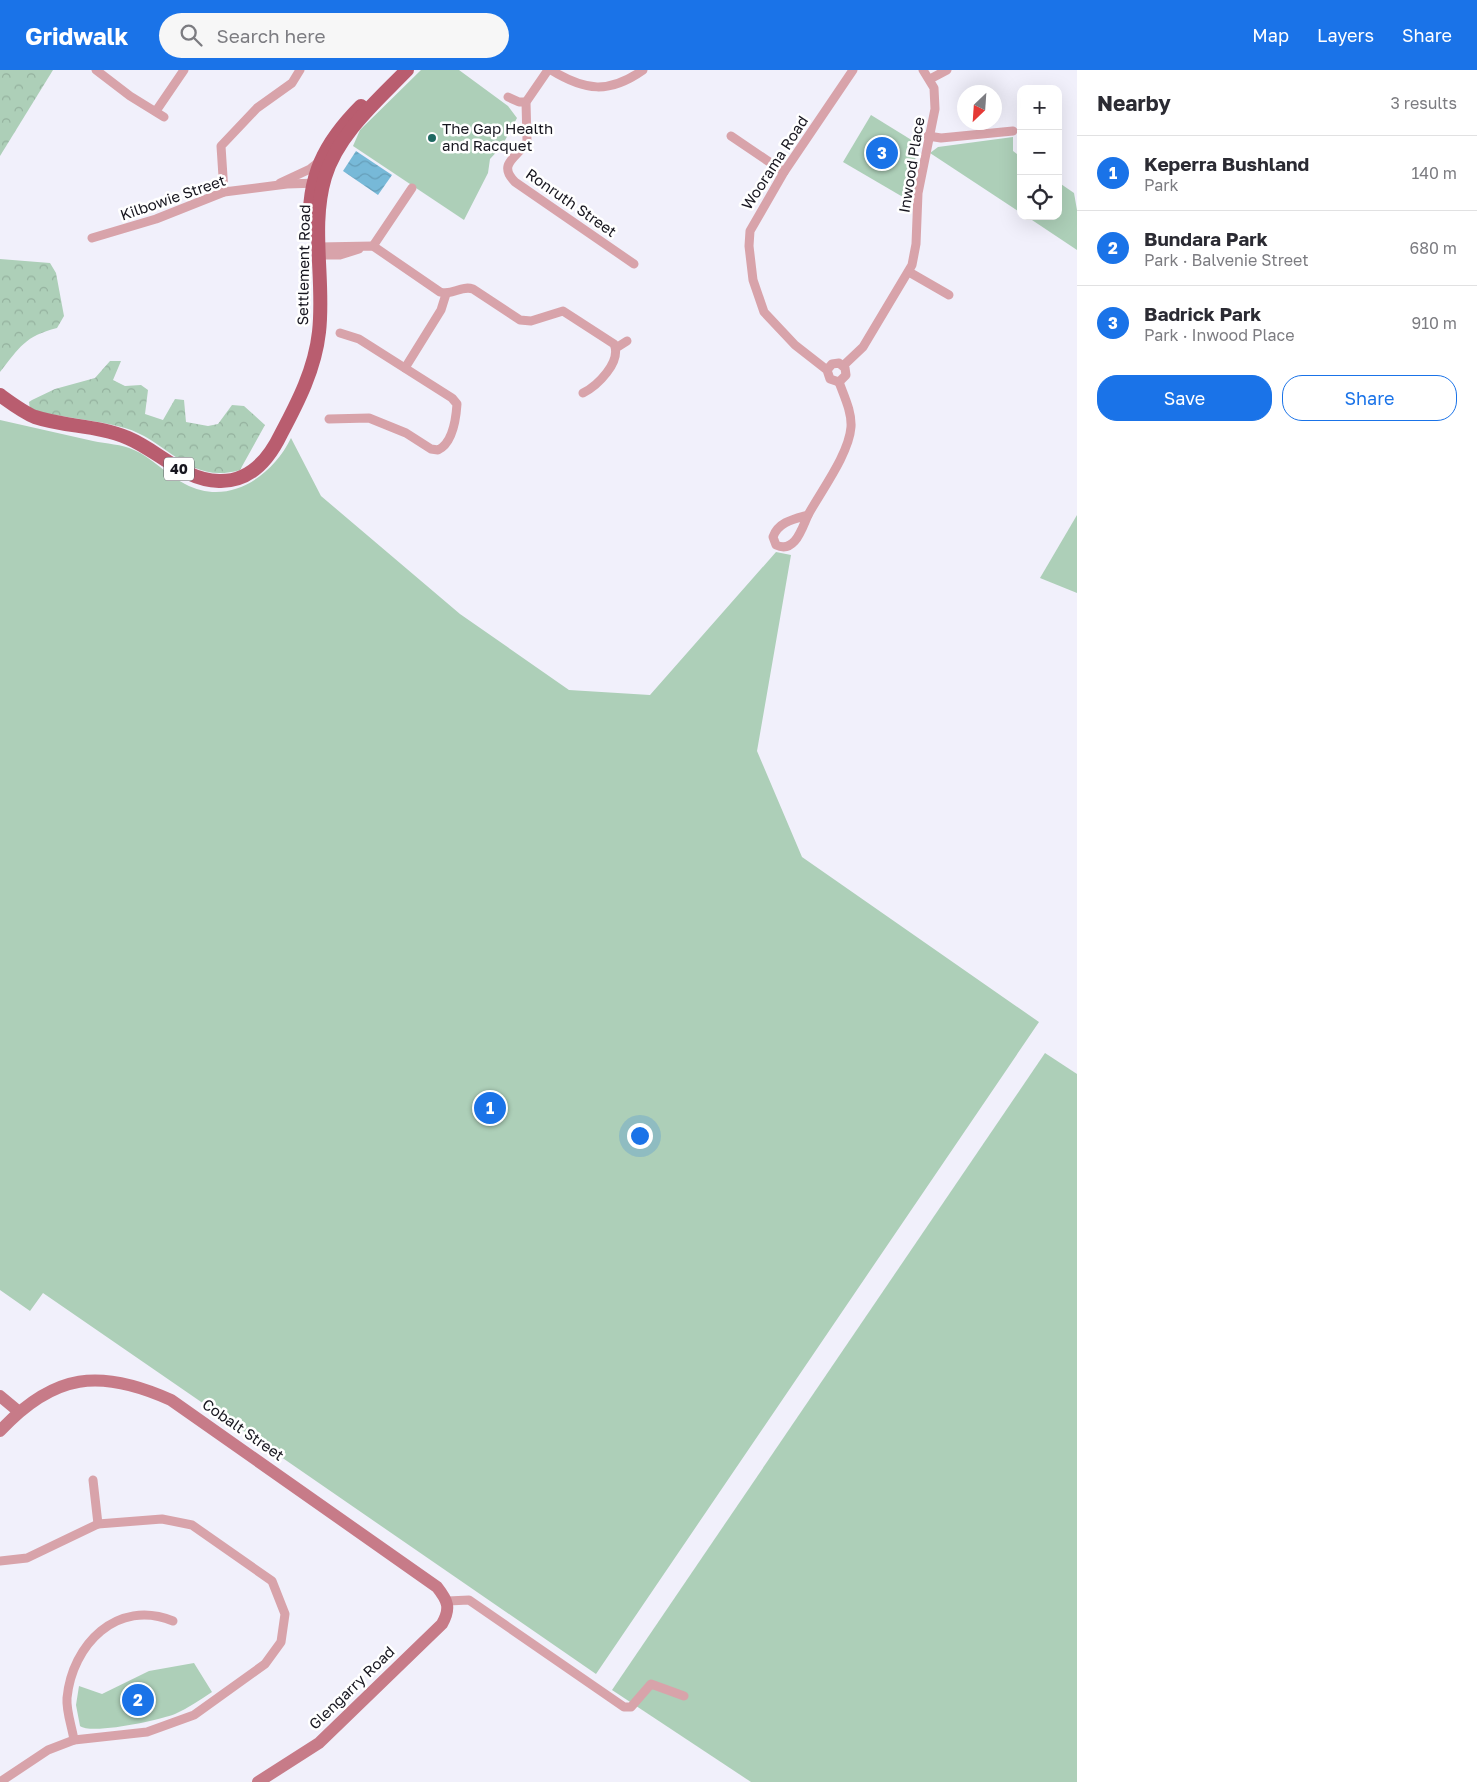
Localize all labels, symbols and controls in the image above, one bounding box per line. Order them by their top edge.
search box [159,13,509,58]
text: Gridwalk [25,21,129,50]
icon: search [177,21,205,49]
text: Search here [217,24,325,47]
text: Map [1252,24,1289,46]
text: Layers [1317,24,1374,46]
text: Share [1402,24,1452,46]
north arrow [957,85,1002,130]
map controls [1017,85,1062,220]
button: + [1017,85,1062,130]
text: Nearby [1097,90,1171,116]
text: 3 results [1390,93,1457,113]
street label: Woorama Road [737,112,811,213]
street label: Inwood Place [895,115,928,214]
place label: The Gap Health and Racquet [442,119,553,154]
button: − [1017,130,1062,175]
marker: The Gap Health and Racquet [426,132,438,144]
pin: 3 [866,134,898,172]
text: Keperra Bushland [1144,152,1309,175]
text: 1 [1109,163,1117,183]
text: 140 m [1411,163,1457,183]
street label: Ronruth Street [523,164,620,240]
street label: Kilbowie Street [118,171,228,224]
button: locate [1017,175,1062,220]
text: Park [1144,175,1179,195]
street label: Settlement Road [293,204,313,326]
text: Bundara Park [1144,227,1268,250]
text: 2 [1108,238,1118,258]
text: 680 m [1409,238,1457,258]
text: Park · Balvenie Street [1144,250,1309,270]
text: Badrick Park [1144,302,1261,325]
text: 3 [1108,313,1118,333]
text: 910 m [1411,313,1457,333]
text: Park · Inwood Place [1144,325,1295,345]
button: Save [1097,375,1272,421]
button: Share [1282,375,1457,421]
road number: 40 [164,458,194,480]
pin: 1 [474,1089,506,1127]
your location [627,1123,653,1149]
street label: Cobalt Street [199,1394,288,1464]
street label: Glengarry Road [305,1642,398,1733]
pin: 2 [122,1681,154,1719]

